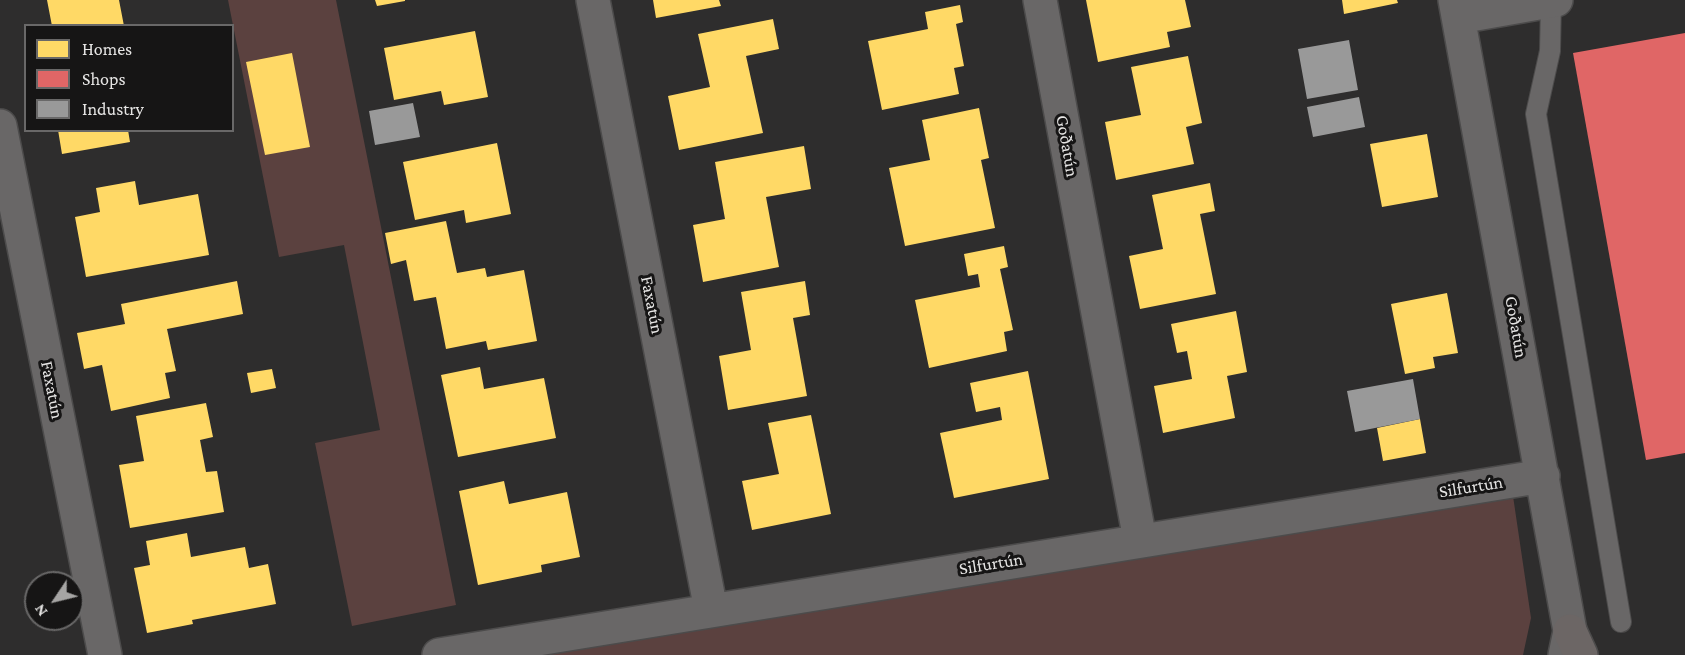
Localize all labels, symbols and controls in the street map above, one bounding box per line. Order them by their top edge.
legend [24,24,234,132]
text: Homes [82,39,132,59]
text: Shops [82,69,126,89]
text: Industry [82,99,144,119]
street label: Goðatún [1051,113,1083,179]
street label: Faxatún [636,274,668,336]
street label: Goðatún [1500,294,1532,360]
street label: Faxatún [36,359,68,421]
street label: Silfurtún [1438,471,1504,503]
street label: Silfurtún [958,548,1024,580]
north arrow [24,571,84,631]
text: N [30,601,51,620]

